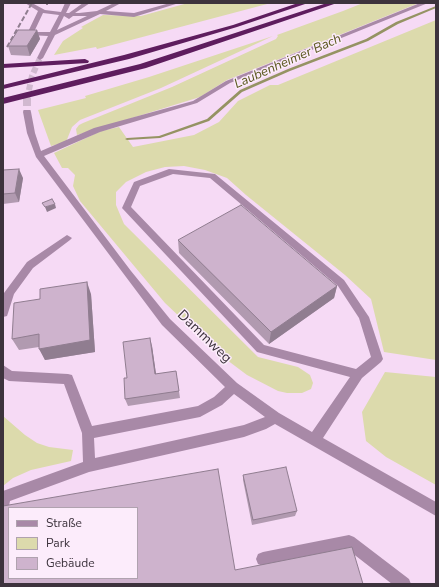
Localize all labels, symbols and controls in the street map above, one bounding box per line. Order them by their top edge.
water label: Laubenheimer Bach [232,31,344,93]
street label: Dammweg [173,307,235,367]
legend [8,507,138,579]
text: Straße [46,515,82,531]
text: Park [46,535,70,551]
text: Gebäude [46,555,95,571]

